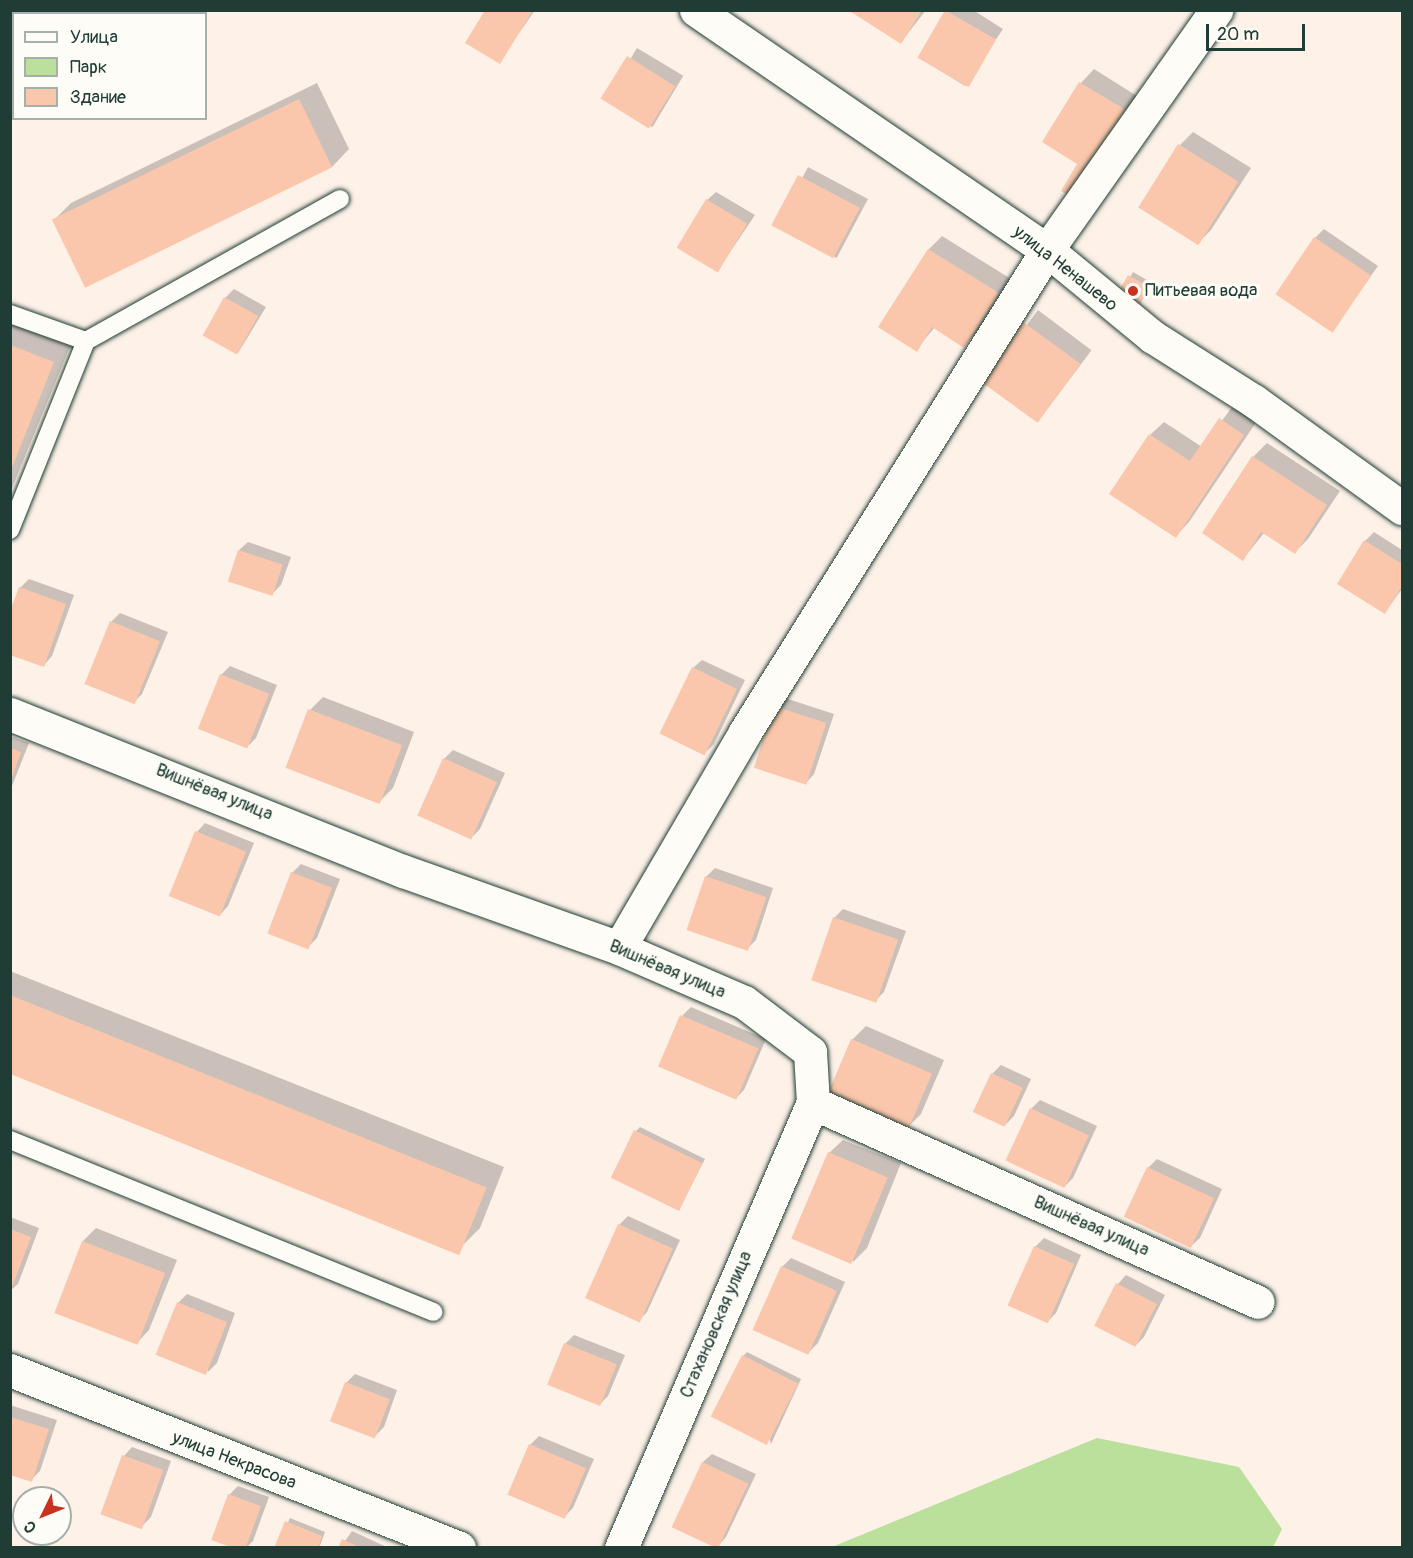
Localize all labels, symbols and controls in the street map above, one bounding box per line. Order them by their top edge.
legend [12,12,207,120]
scale bar [1209,12,1308,50]
text: 20 m [1217,23,1259,46]
text: Улица [70,26,118,49]
text: Парк [70,56,107,79]
text: Здание [70,86,126,109]
street label: улица Ненашево [1009,222,1121,316]
place label: Питьевая вода [1145,280,1257,302]
marker: Питьевая вода [1126,284,1140,298]
street label: Вишнёвая улица [152,760,276,826]
street label: Вишнёвая улица [606,936,728,1004]
street label: Вишнёвая улица [1030,1192,1152,1262]
street label: Стахановская улица [676,1248,758,1402]
street label: улица Некрасова [169,1427,299,1495]
north arrow [12,1486,72,1546]
text: С [20,1516,41,1537]

